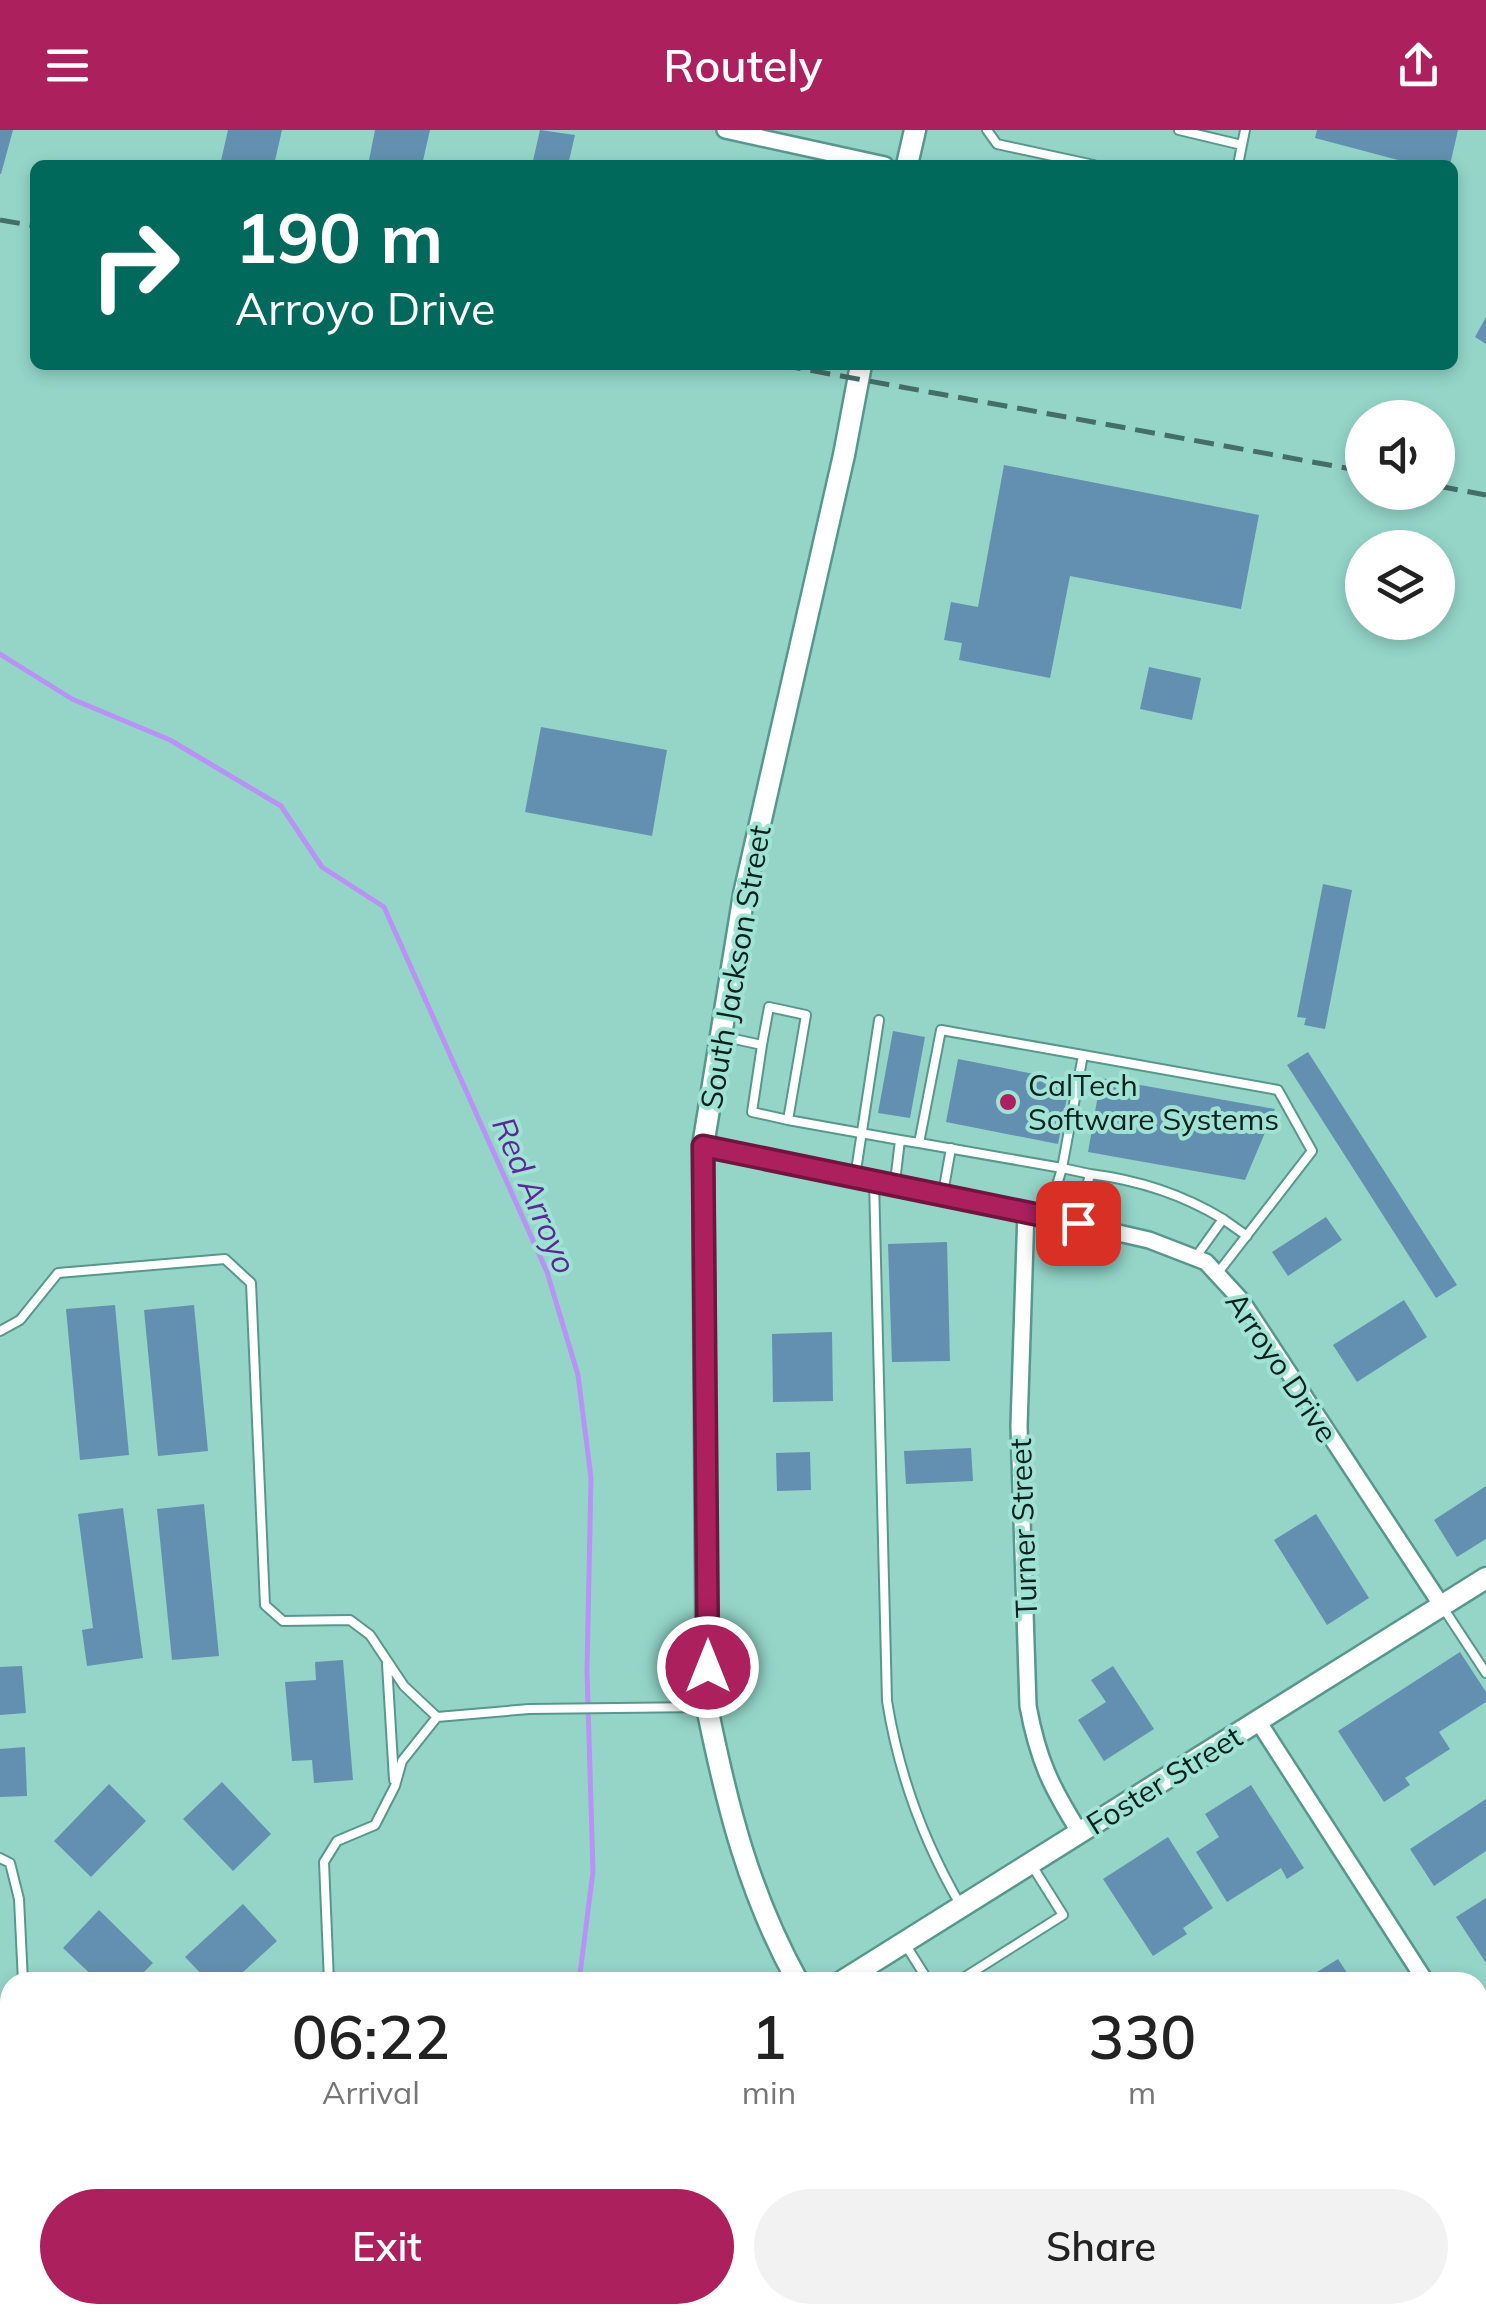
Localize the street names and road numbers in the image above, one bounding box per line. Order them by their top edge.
street label: South Jackson Street [691,822,779,1112]
street label: Arroyo Drive [1218,1284,1346,1450]
street label: Turner Street [1001,1438,1045,1618]
street label: Foster Street [1079,1717,1249,1843]

